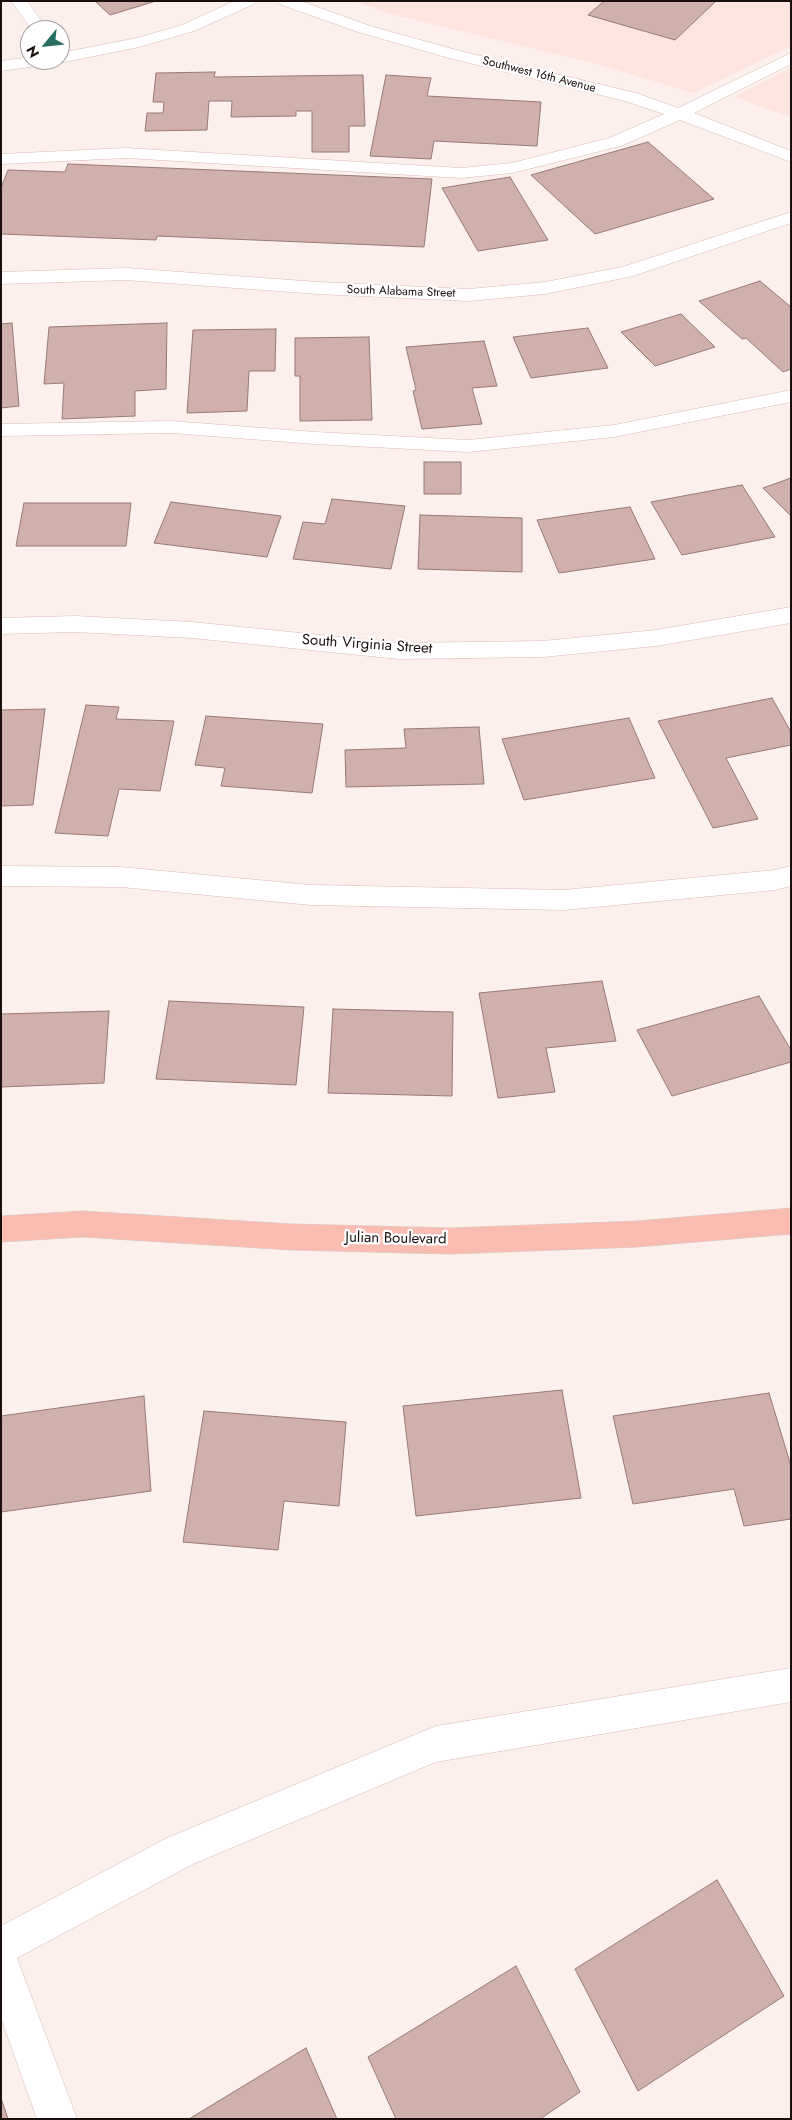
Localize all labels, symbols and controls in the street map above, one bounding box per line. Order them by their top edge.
north arrow [20,20,70,70]
text: N [21,42,44,61]
street label: Southwest 16th Avenue [481,54,597,96]
street label: South Alabama Street [346,283,456,301]
street label: South Virginia Street [301,631,433,659]
street label: Julian Boulevard [345,1229,447,1249]

